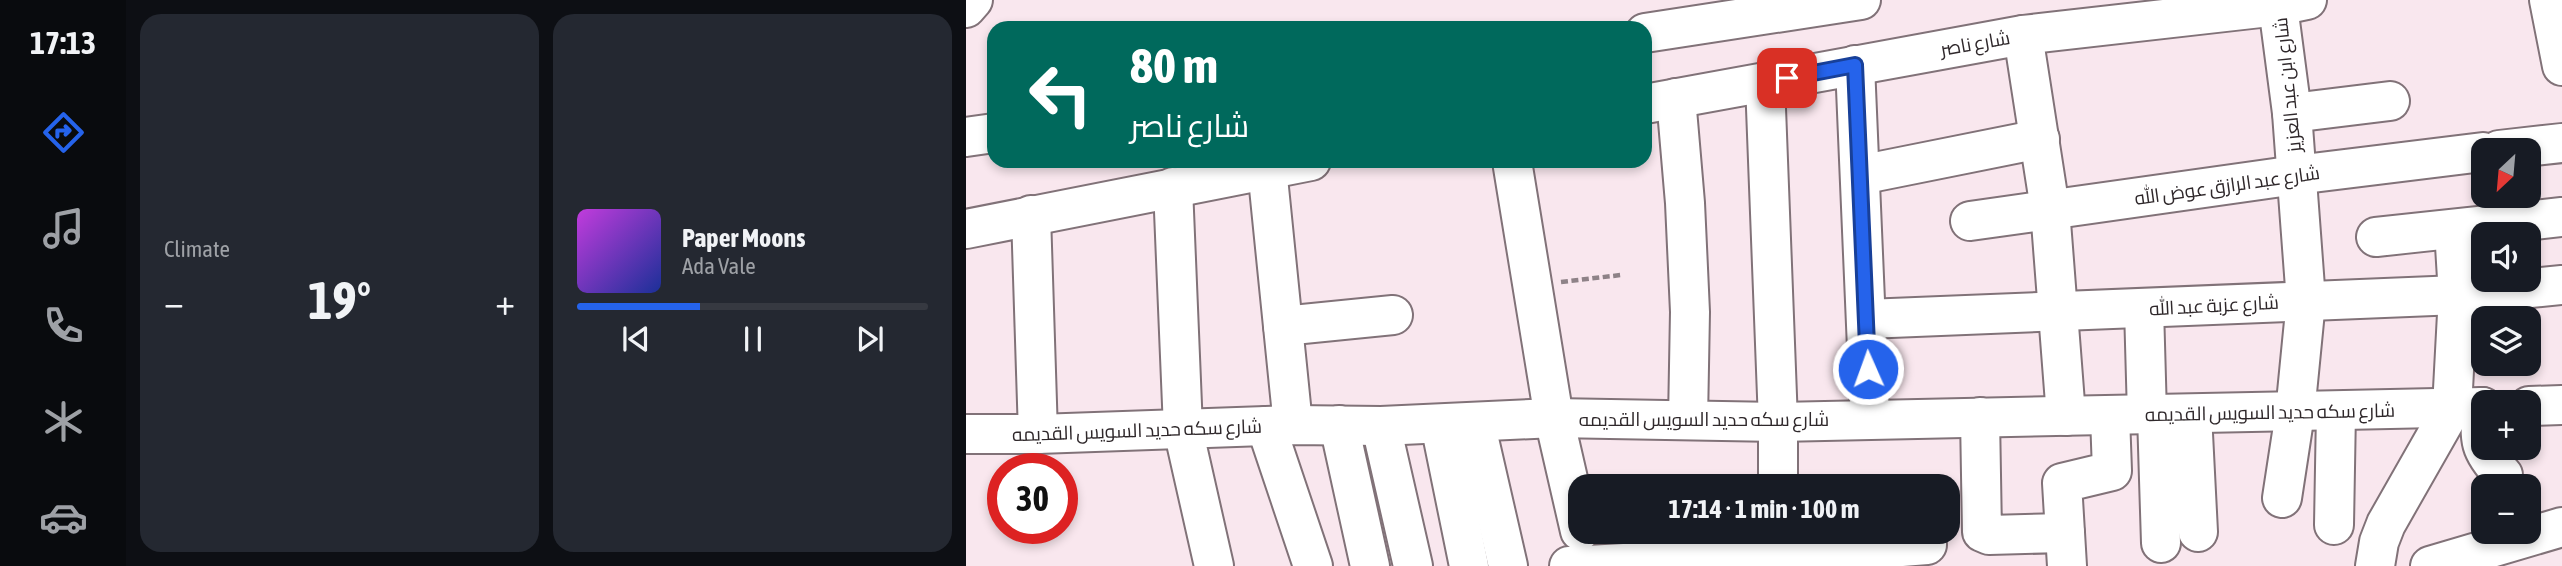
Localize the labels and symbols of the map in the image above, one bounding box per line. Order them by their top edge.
street label: شارع ابن عبد العزيز [2269,16,2308,155]
street label: شارع ناصر [1937,26,2012,63]
pin [1757,48,1817,108]
north arrow [2471,138,2541,208]
street label: شارع عبد الرازق عوض الله [2133,160,2321,212]
street label: شارع عزبة عبد الله [2149,290,2280,322]
position arrow [1831,332,1905,406]
street label: شارع سكه حديد السويس القديمه [2145,399,2395,428]
street label: شارع سكه حديد السويس القديمه [1579,408,1829,433]
street label: شارع سكه حديد السويس القديمه [1012,415,1263,448]
speed limit sign: 30 [987,453,1078,544]

